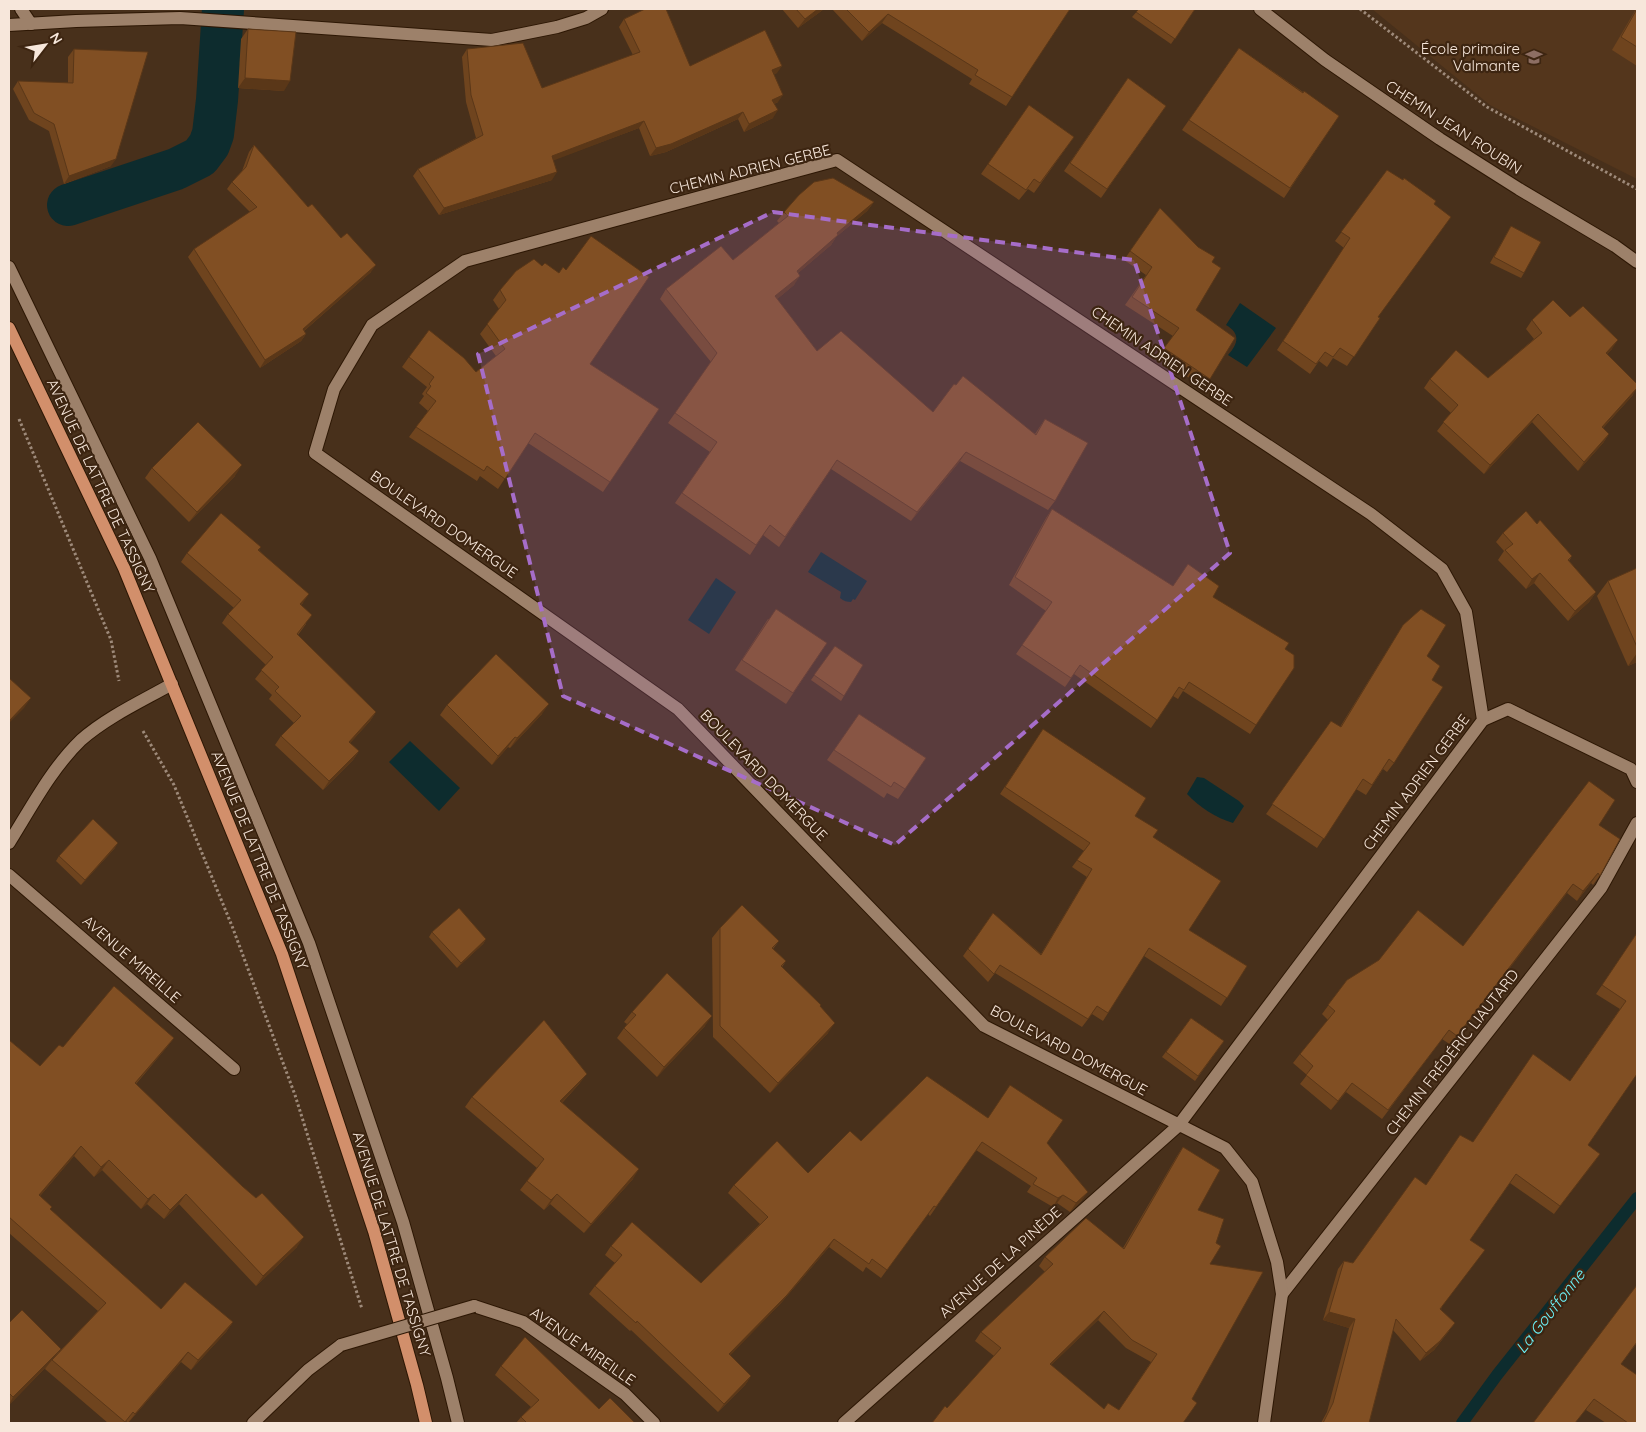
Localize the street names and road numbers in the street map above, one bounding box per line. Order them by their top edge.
street label: CHEMIN JEAN ROUBIN [1382,76,1526,178]
street label: CHEMIN ADRIEN GERBE [667,140,833,198]
street label: CHEMIN ADRIEN GERBE [1088,302,1236,410]
street label: AVENUE DE LATTRE DE TASSIGNY [43,376,159,597]
street label: BOULEVARD DOMERGUE [367,466,521,582]
street label: BOULEVARD DOMERGUE [696,705,832,845]
street label: CHEMIN ADRIEN GERBE [1359,710,1473,854]
street label: AVENUE DE LATTRE DE TASSIGNY [207,748,313,973]
street label: AVENUE MIREILLE [79,911,185,1007]
street label: CHEMIN FRÉDÉRIC LIAUTARD [1381,965,1523,1139]
street label: BOULEVARD DOMERGUE [987,1000,1151,1100]
street label: AVENUE DE LATTRE DE TASSIGNY [349,1129,436,1359]
street label: AVENUE DE LA PINÈDE [935,1202,1065,1322]
street label: AVENUE MIREILLE [527,1303,639,1389]

